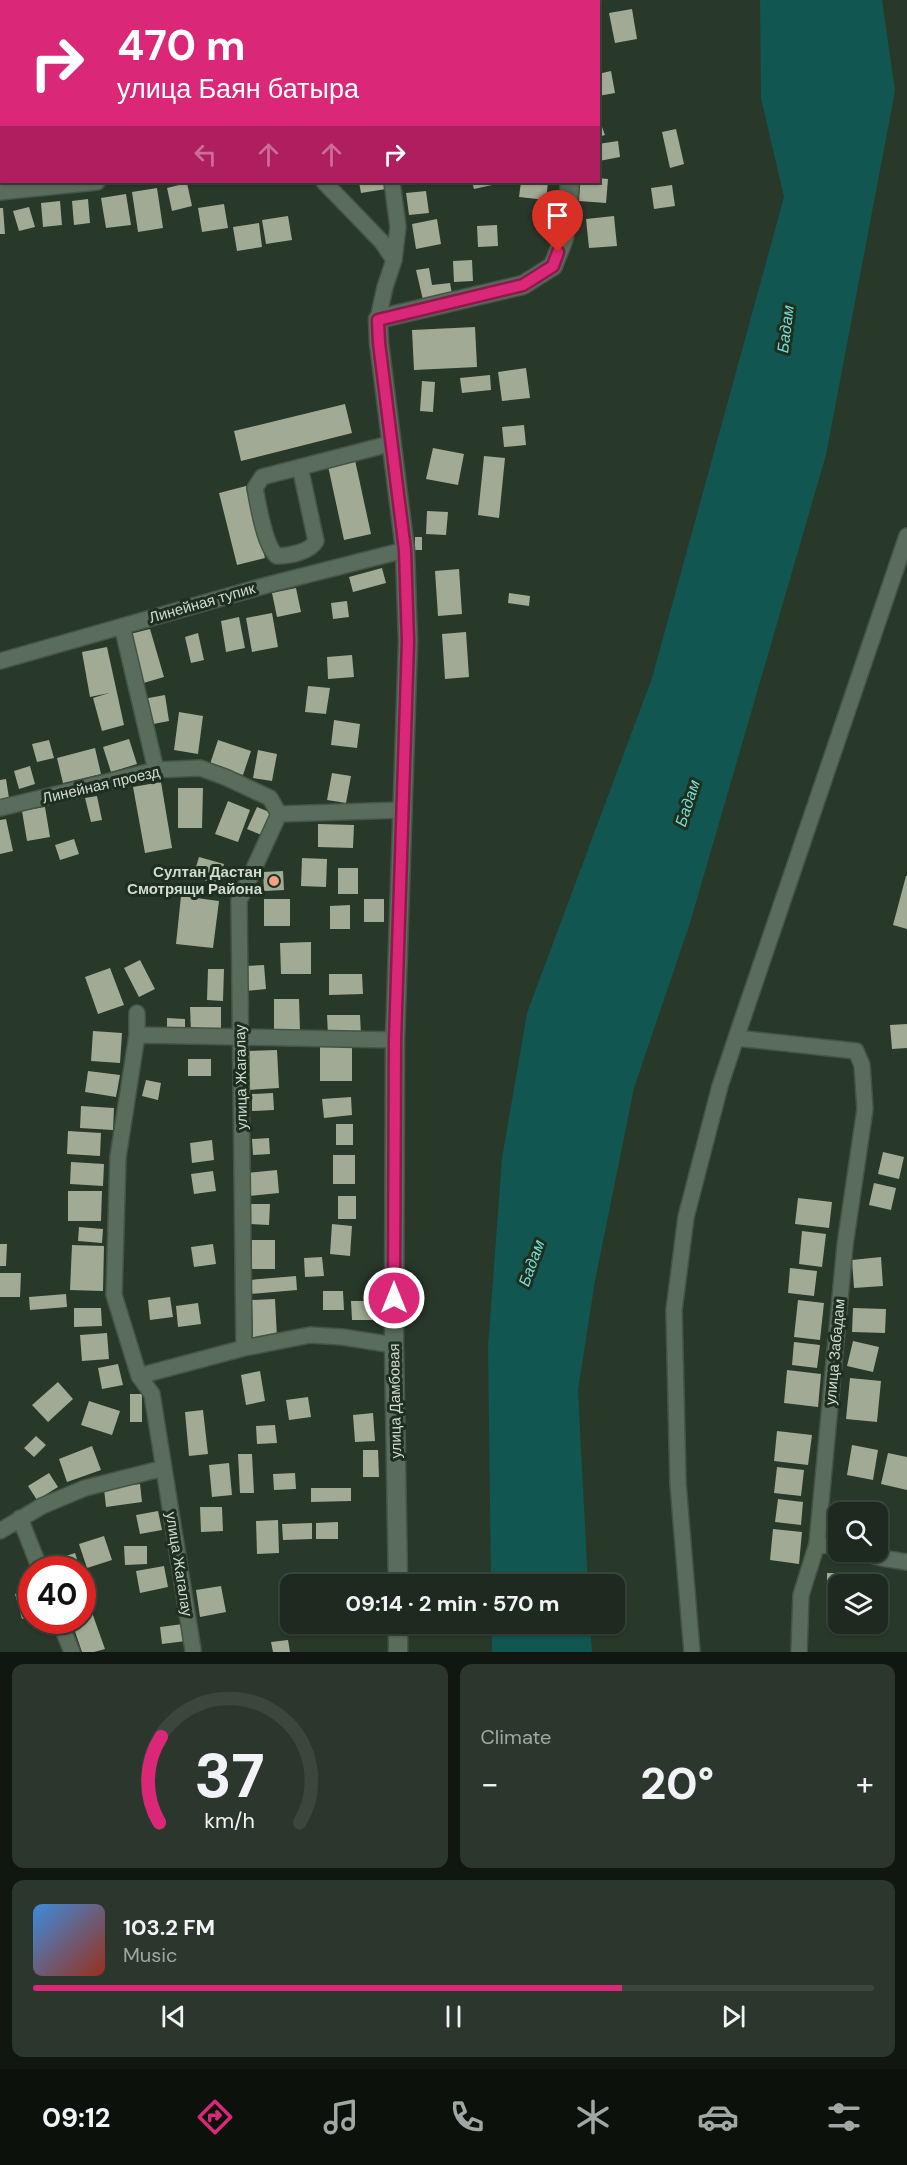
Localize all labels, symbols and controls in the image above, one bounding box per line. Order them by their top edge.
text: 470 m [117,18,246,73]
icon: right [18,24,96,102]
text: улица Баян батыра [117,71,359,106]
icon: left [189,138,222,171]
icon: ahead [252,138,285,171]
icon: ahead [315,138,348,171]
icon: right [378,138,411,171]
pin [532,190,583,252]
icon: arrive [541,199,574,232]
water label: Бадам [772,304,799,354]
street label: Линейная тупик [147,578,258,628]
street label: Линейная проезд [40,762,162,808]
water label: Бадам [670,777,705,829]
place label: Султан Дастан Смотрящи Района [127,862,263,899]
marker: Султан Дастан Смотрящи Района [267,874,281,888]
street label: улица Жагалау [230,1024,252,1130]
water label: Бадам [513,1237,550,1289]
position arrow [362,1266,426,1330]
street label: улица Забадам [820,1298,850,1406]
street label: улица Дамбовая [384,1343,406,1459]
map controls [828,1502,888,1634]
button: search [828,1502,888,1562]
street label: улица Жагалау [161,1510,197,1618]
speed limit sign: 40 [18,1556,96,1634]
button: layers [828,1574,888,1634]
text: 09:14 · 2 min · 570 m [346,1589,559,1618]
text: Climate [481,1724,551,1750]
text: 37 [194,1735,265,1816]
text: 20° [640,1754,714,1813]
text: − [481,1762,499,1805]
text: + [856,1762,874,1805]
text: km/h [204,1807,255,1835]
text: 103.2 FM [123,1913,215,1942]
text: Music [123,1942,178,1968]
icon: previous [157,2000,190,2033]
icon: pause [437,2000,470,2033]
icon: next [717,2000,750,2033]
icon: directions [194,2096,236,2138]
icon: music [320,2096,362,2138]
icon: phone [446,2096,488,2138]
icon: climate [572,2096,614,2138]
icon: car [697,2096,739,2138]
icon: filters [823,2096,865,2138]
text: 09:12 [42,2100,110,2135]

